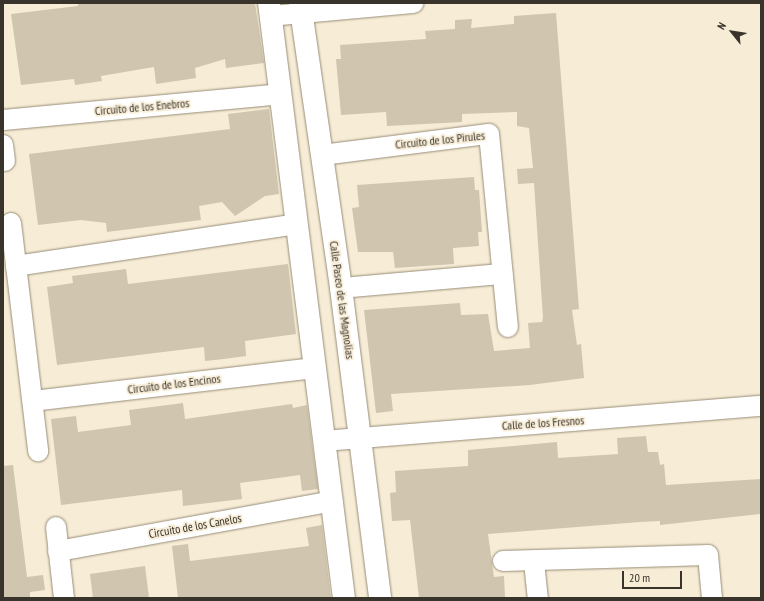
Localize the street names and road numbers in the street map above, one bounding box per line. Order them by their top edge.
street label: Circuito de los Enebros [94,96,190,118]
street label: Circuito de los Pirules [394,128,486,152]
street label: Calle Paseo de las Magnolias [327,240,357,360]
street label: Circuito de los Encinos [127,371,221,397]
street label: Calle de los Fresnos [501,413,585,433]
street label: Circuito de los Canelos [147,511,243,541]

